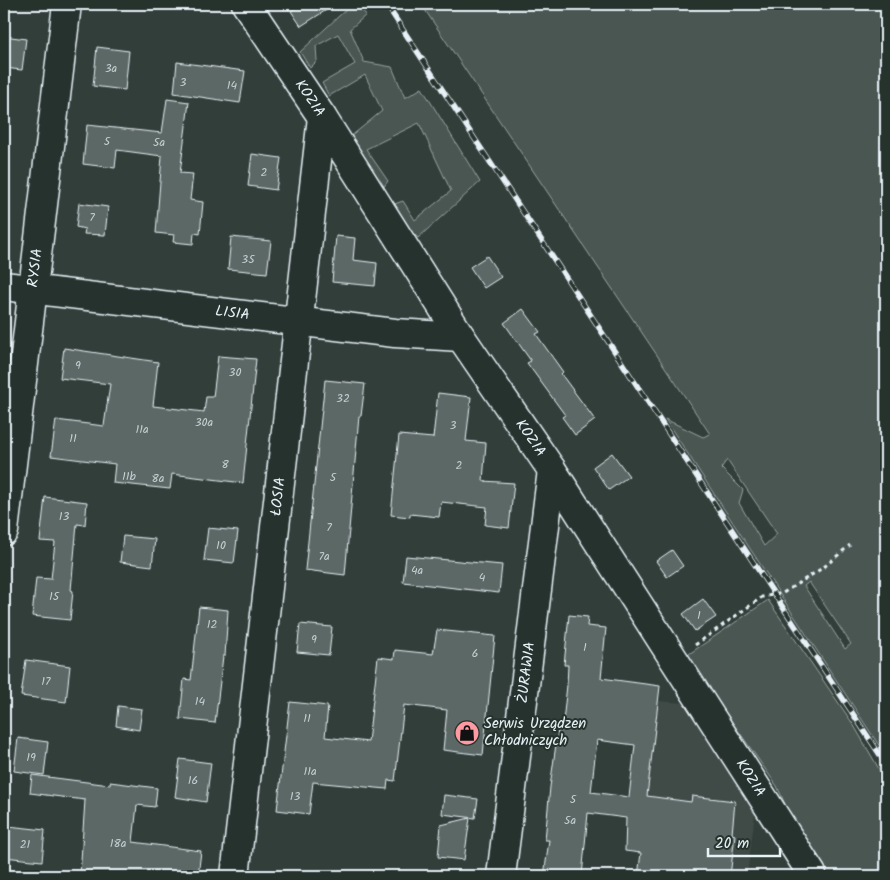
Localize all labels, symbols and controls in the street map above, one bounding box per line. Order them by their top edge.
house number: 3a [105,59,118,78]
house number: 3 [180,73,187,92]
street label: KOZIA [288,75,331,122]
house number: 14 [227,76,238,95]
house number: 5 [104,132,112,151]
house number: 5a [153,133,165,152]
house number: 2 [261,163,268,182]
house number: 7 [89,208,95,227]
street label: RYSIA [21,247,50,289]
house number: 35 [241,250,256,269]
street label: LISIA [214,299,251,327]
house number: 9 [75,356,81,375]
house number: 30 [229,363,241,382]
house number: 32 [336,389,350,408]
house number: 30a [195,413,214,432]
street label: KOZIA [509,414,552,462]
house number: 3 [450,416,457,435]
house number: 11a [135,420,149,439]
house number: 11 [69,429,77,448]
house number: 8 [221,455,229,474]
house number: 2 [456,456,463,475]
house number: 11b [122,467,137,486]
house number: 5 [330,468,338,487]
house number: 8a [152,469,165,488]
street label: ŁOSIA [264,476,293,517]
house number: 13 [59,507,69,526]
house number: 7 [326,518,332,537]
house number: 10 [216,536,226,555]
house number: 7a [318,547,330,566]
house number: 4a [411,561,423,580]
house number: 4 [479,568,486,587]
house number: 15 [49,587,61,606]
house number: 1 [697,606,701,625]
house number: 12 [207,615,217,634]
house number: 9 [311,630,317,649]
house number: 1 [583,638,587,657]
street label: ŻURAWIA [511,640,542,705]
house number: 6 [472,644,478,663]
house number: 17 [41,672,51,691]
house number: 14 [195,692,206,711]
house number: 11 [303,709,311,728]
place label: Serwis Urządzen Chłodniczych [484,712,586,753]
shop icon: Serwis Urządzen Chłodniczych [454,720,480,746]
house number: 19 [26,748,36,767]
street label: KOZIA [729,754,772,802]
house number: 11a [303,762,317,781]
house number: 16 [188,771,198,790]
house number: 13 [290,787,300,806]
house number: 5 [570,790,578,809]
house number: 5a [564,811,576,830]
scale bar [708,825,780,857]
text: 20 m [715,832,749,856]
house number: 18a [110,834,127,853]
house number: 21 [20,835,31,854]

